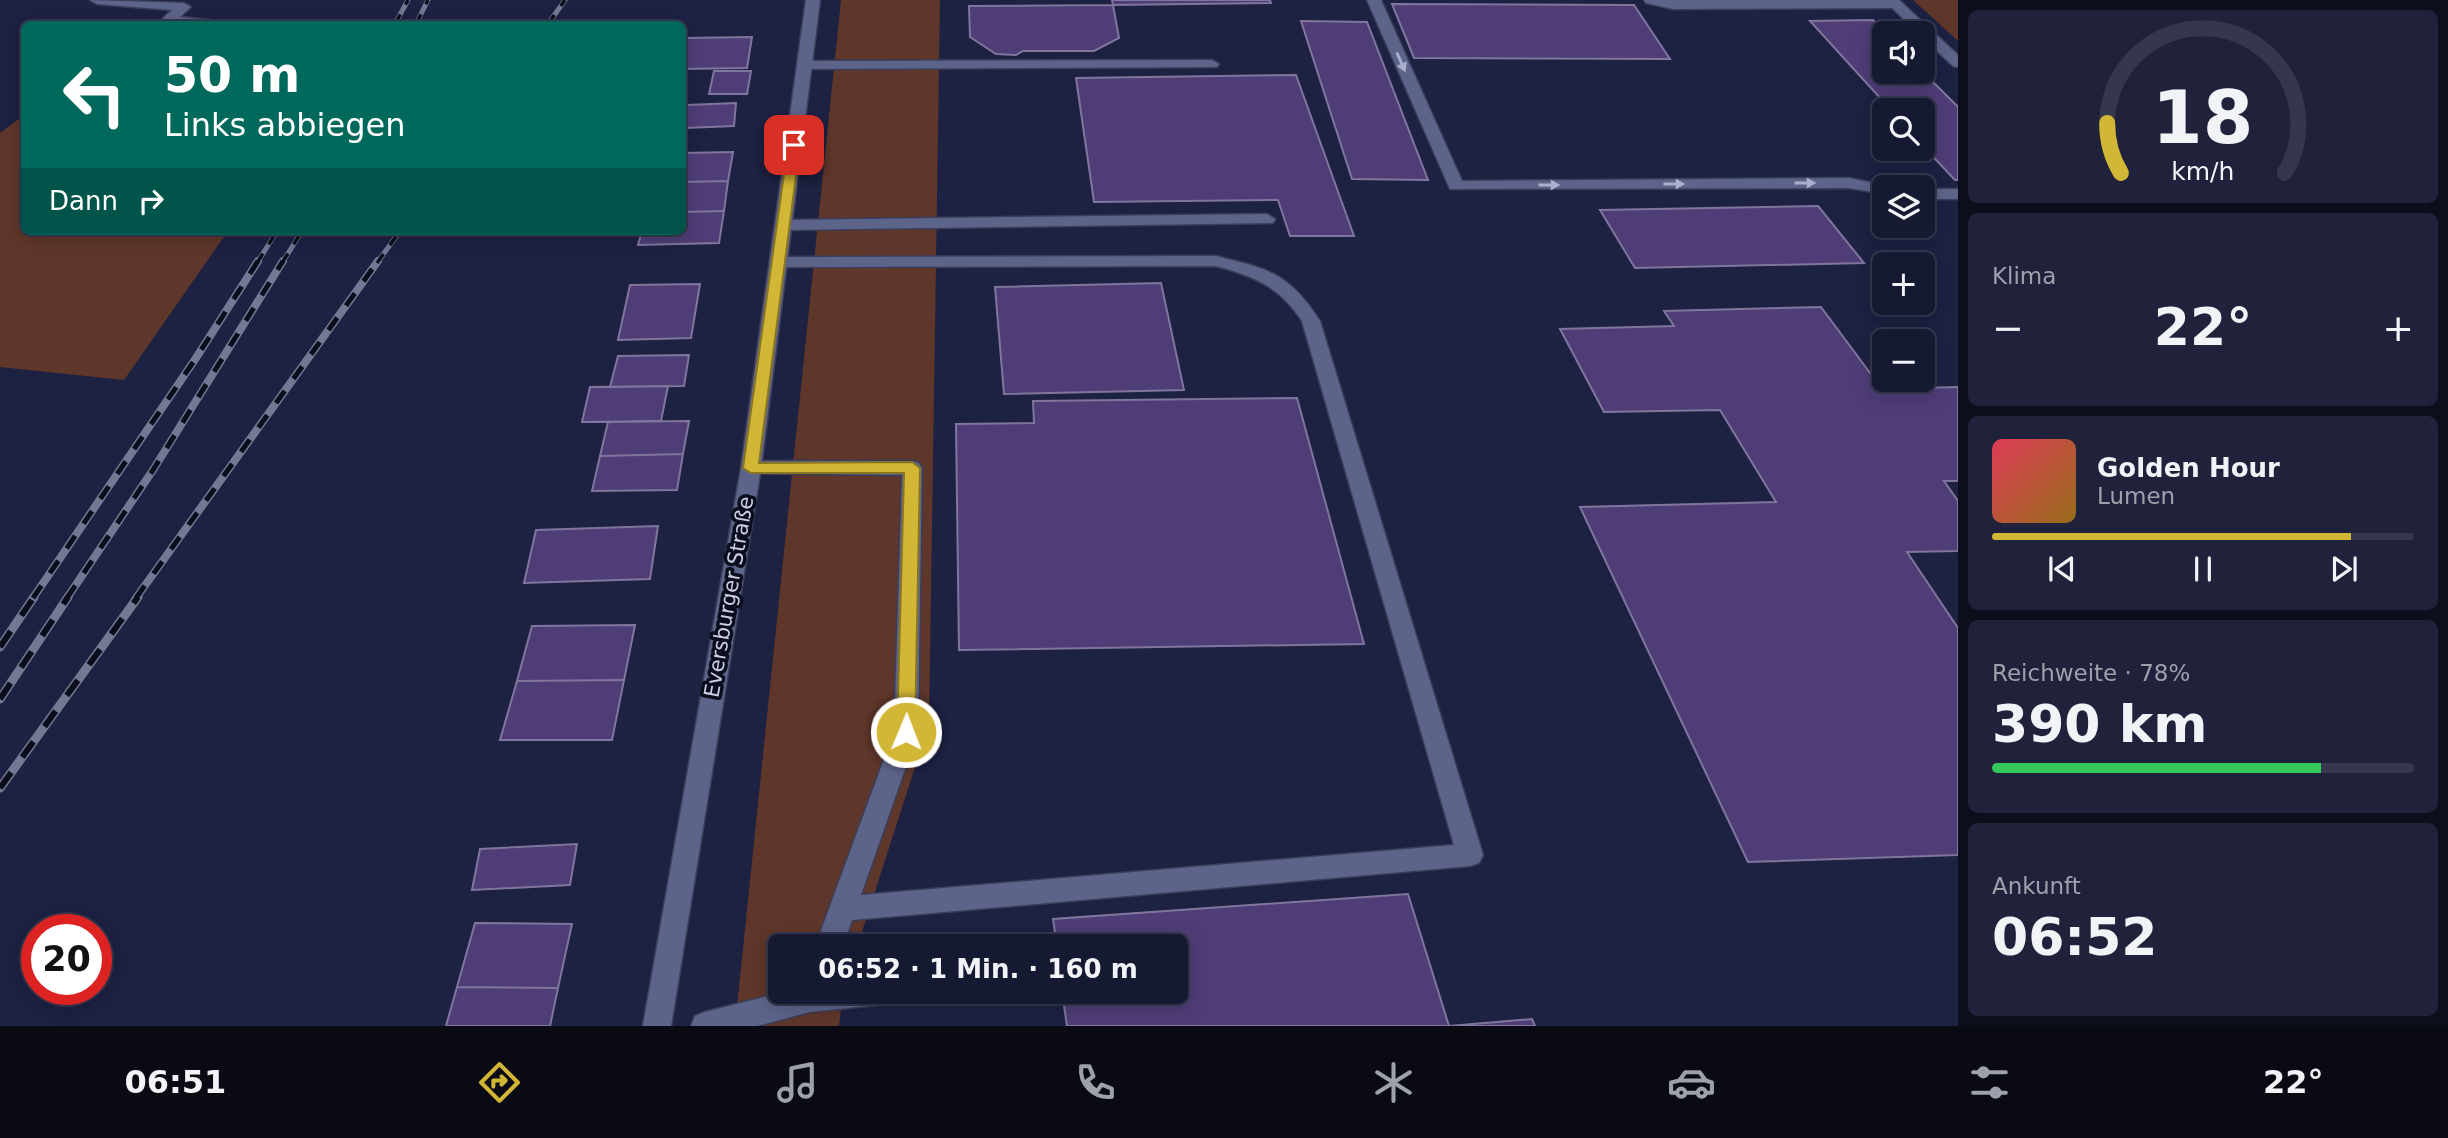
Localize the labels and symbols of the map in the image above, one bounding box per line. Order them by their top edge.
one-way arrow [1396,52,1407,73]
pin [764,115,824,175]
one-way arrow [1795,177,1817,189]
one-way arrow [1663,178,1685,190]
one-way arrow [1538,179,1560,191]
street label: Eversburger Straße [699,495,759,699]
position arrow [869,695,943,769]
speed limit sign: 20 [21,914,112,1005]

